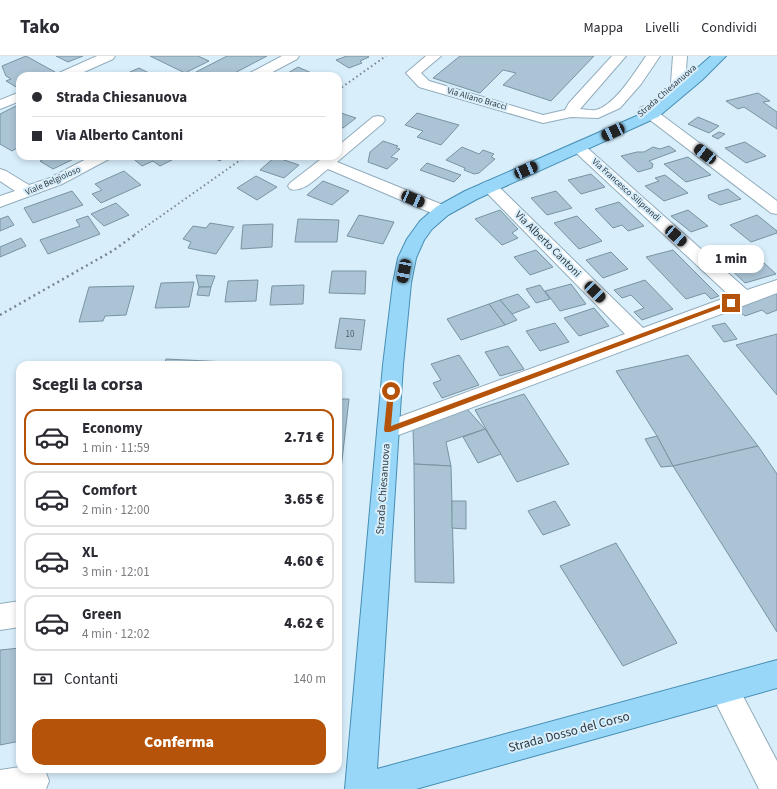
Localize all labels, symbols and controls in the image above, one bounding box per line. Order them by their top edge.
text: Tako [20,14,60,41]
text: Mappa [583,18,623,38]
text: Livelli [645,18,679,38]
text: Condividi [701,18,757,38]
street label: Strada Chiesanuova [635,62,699,120]
street label: Via Aliano Bracci [446,84,508,114]
text: Strada Chiesanuova [56,87,187,108]
car [600,121,626,143]
text: Via Alberto Cantoni [56,125,183,146]
car [692,142,718,166]
street label: Via Francesco Siliprandi [589,156,663,224]
car [513,160,539,180]
street label: Viale Belgioioso [23,163,83,199]
car [400,189,426,209]
street label: Via Alberto Cantoni [512,208,584,280]
car [663,224,689,248]
callout: 1 min [698,245,764,273]
text: 1 min [715,250,747,268]
car [396,258,412,284]
car [582,279,608,305]
route end [722,294,740,312]
house number: 10 [346,328,355,341]
text: Scegli la corsa [32,372,143,397]
route start [382,382,400,400]
text: Economy [82,418,143,439]
icon: car [34,419,70,455]
text: 2.71 € [284,427,324,448]
text: 1 min · 11:59 [82,439,150,457]
street label: Strada Chiesanuova [372,443,394,535]
text: Comfort [82,480,137,501]
icon: car [34,481,70,517]
text: 3.65 € [284,489,324,510]
text: 2 min · 12:00 [82,501,150,519]
text: XL [82,542,98,563]
icon: car [34,543,70,579]
text: 4.60 € [284,551,324,572]
text: 3 min · 12:01 [82,563,150,581]
text: Green [82,604,122,625]
icon: car [34,605,70,641]
text: 4.62 € [284,613,324,634]
text: 4 min · 12:02 [82,625,150,643]
icon: cash [32,668,54,690]
text: Contanti [64,669,118,690]
text: 140 m [293,670,326,688]
street label: Strada Dosso del Corso [506,707,632,757]
button: Conferma [32,719,326,765]

